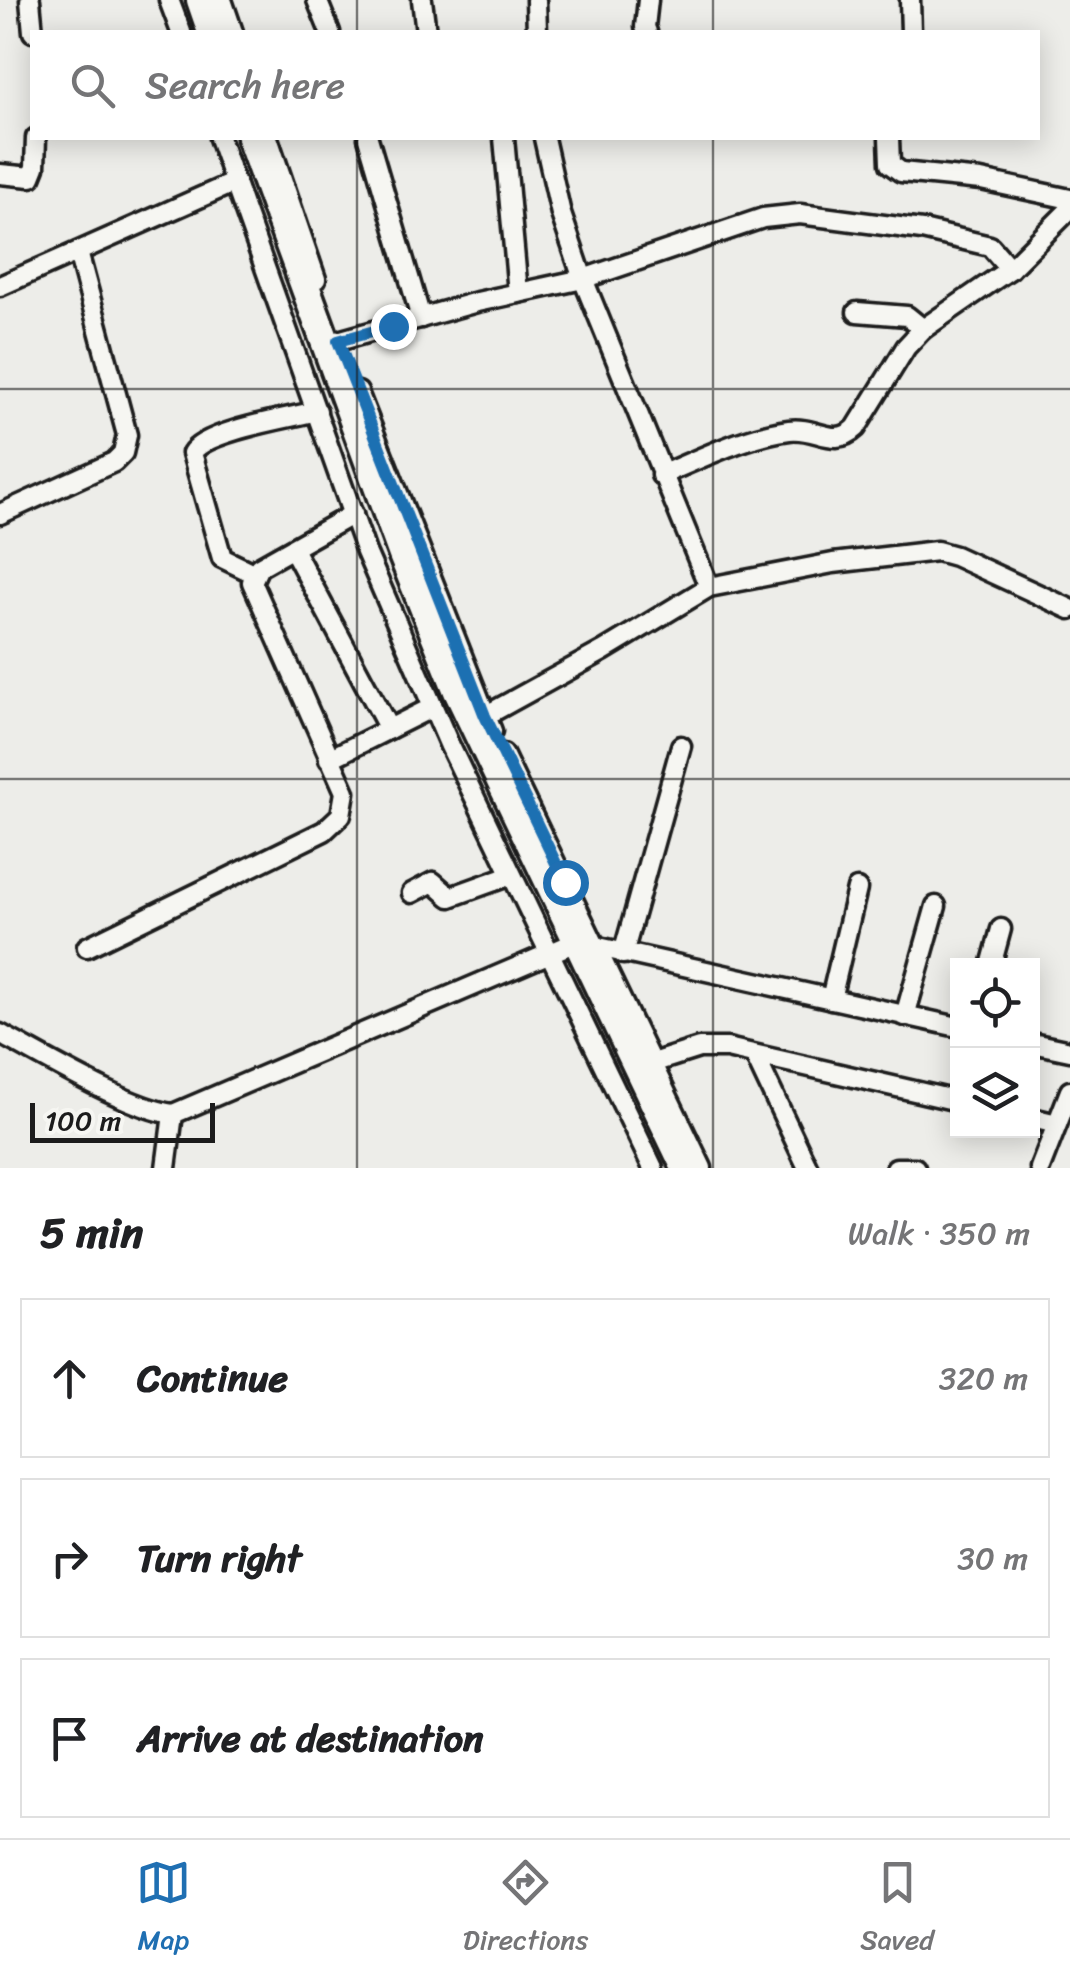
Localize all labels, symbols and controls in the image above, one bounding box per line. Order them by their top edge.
search box [30,30,1040,140]
text: Search here [145,52,345,119]
icon: search [65,58,120,113]
route end [371,304,417,350]
route start [543,860,589,906]
map controls [950,958,1040,1138]
button: locate [950,958,1040,1048]
button: layers [950,1048,1040,1138]
text: 100 m [45,1096,121,1145]
scale bar [30,1098,215,1142]
text: 5 min [40,1196,143,1270]
text: Walk · 350 m [848,1205,1030,1262]
text: Continue [137,1345,288,1412]
text: 320 m [939,1350,1028,1407]
icon: ahead [42,1351,97,1406]
text: Turn right [137,1525,302,1592]
text: 30 m [957,1530,1028,1587]
icon: right [42,1531,97,1586]
text: Arrive at destination [137,1705,484,1772]
icon: arrive [42,1711,97,1766]
tab: Map [136,1855,191,1964]
tab: Directions [463,1855,588,1964]
tab: Saved [860,1855,934,1964]

